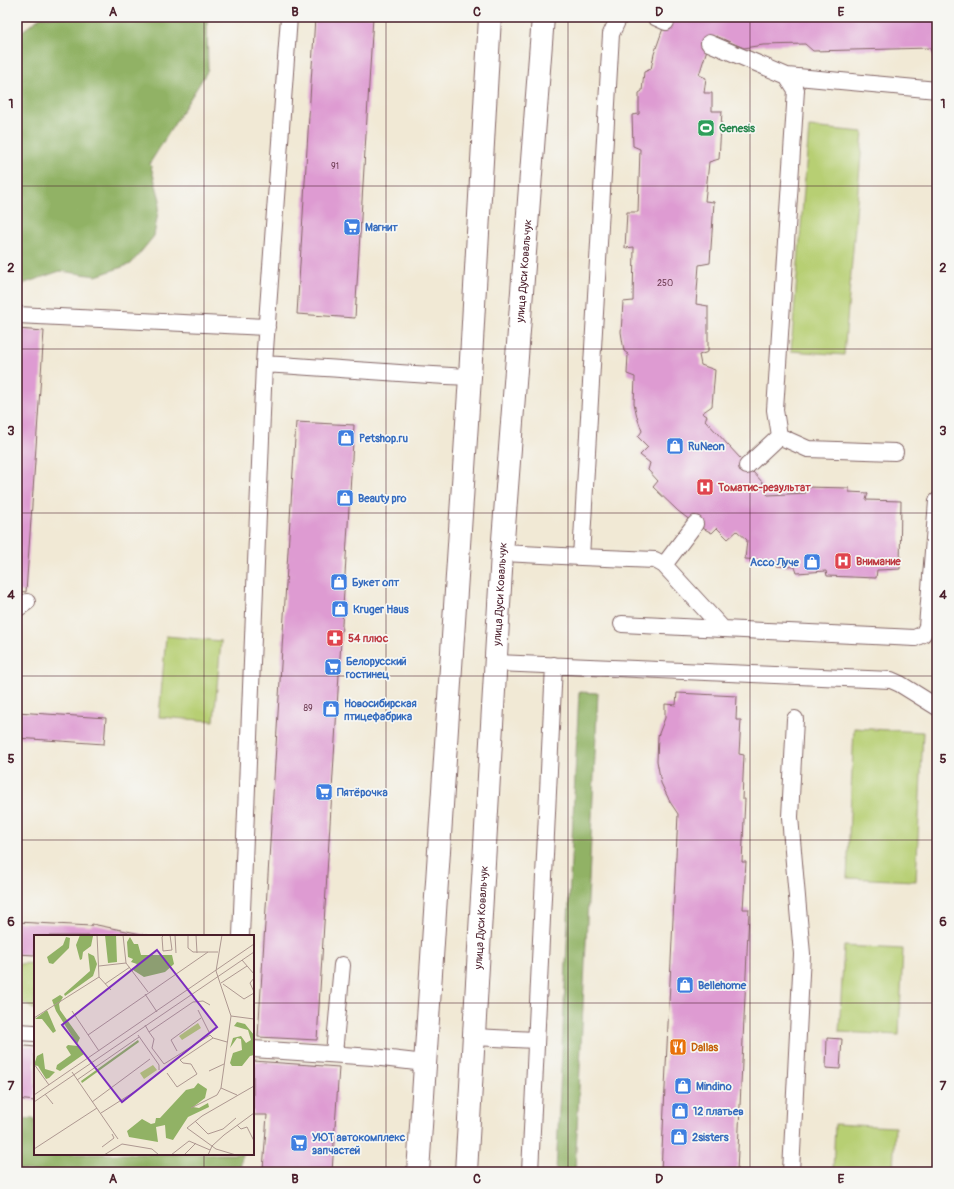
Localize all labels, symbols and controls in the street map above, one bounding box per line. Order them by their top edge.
text: A [109,4,118,20]
text: B [291,4,299,20]
text: C [473,4,481,20]
text: D [655,4,663,20]
text: E [838,4,845,20]
text: 1 [8,96,14,112]
text: 1 [940,96,946,112]
sports icon: Genesis [696,118,716,138]
place label: Genesis [719,122,755,135]
house number: 91 [331,161,339,172]
supermarket icon: Магнит [342,217,362,237]
street label: улица Дуси Ковальчук [514,218,535,324]
place label: Магнит [365,221,398,234]
text: 2 [7,260,15,276]
text: 2 [939,260,947,276]
house number: 250 [657,278,673,289]
text: 3 [7,423,15,439]
text: 3 [939,423,947,439]
shop icon: Petshop.ru [336,428,356,448]
place label: Petshop.ru [359,432,409,445]
shop icon: RuNeon [665,436,685,456]
place label: RuNeon [688,440,725,453]
hospital icon: Томатис-результат [695,477,715,497]
place label: Томатис-результат [717,481,811,494]
shop icon: Beauty pro [335,488,355,508]
place label: Beauty pro [358,492,406,505]
street label: улица Дуси Ковальчук [491,541,510,647]
hospital icon: Внимание [833,551,853,571]
shop icon: Ассо Луче [802,552,822,572]
place label: Внимание [856,555,901,568]
place label: Ассо Луче [750,556,800,569]
shop icon: Букет опт [329,572,349,592]
place label: Букет опт [352,576,400,589]
text: 4 [7,587,15,603]
text: 4 [939,587,947,603]
shop icon: Kruger Haus [330,599,350,619]
place label: Kruger Haus [353,603,409,616]
pharmacy icon: 54 плюс [325,628,345,648]
place label: 54 плюс [348,632,389,645]
place label: Белорусский гостинец [345,655,407,681]
supermarket icon: Белорусский гостинец [323,657,343,677]
place label: Новосибирская птицефабрика [344,697,417,723]
shop icon: Новосибирская птицефабрика [321,699,341,719]
house number: 89 [303,703,313,714]
text: 5 [7,751,15,767]
text: 5 [939,751,947,767]
supermarket icon: Пятёрочка [314,782,334,802]
place label: Пятёрочка [337,786,388,799]
street label: улица Дуси Ковальчук [472,865,491,971]
text: 6 [7,914,15,930]
text: 6 [939,914,947,930]
inset map [34,935,254,1155]
shop icon: Bellehome [675,975,695,995]
place label: Bellehome [698,979,747,992]
restaurant icon: Dallas [668,1037,688,1057]
place label: Dallas [691,1041,718,1054]
shop icon: Mindino [673,1076,693,1096]
text: 7 [8,1078,15,1094]
text: 7 [940,1078,947,1094]
place label: Mindino [696,1080,732,1093]
shop icon: 12 платьев [670,1101,690,1121]
place label: 12 платьев [693,1105,744,1118]
shop icon: 2sisters [669,1127,689,1147]
place label: УЮТ автокомплекс запчастей [312,1131,406,1157]
place label: 2sisters [692,1131,729,1144]
supermarket icon: УЮТ автокомплекс запчастей [289,1133,309,1153]
text: A [109,1171,118,1187]
text: B [291,1171,299,1187]
text: C [473,1171,481,1187]
text: D [655,1171,663,1187]
text: E [838,1171,845,1187]

